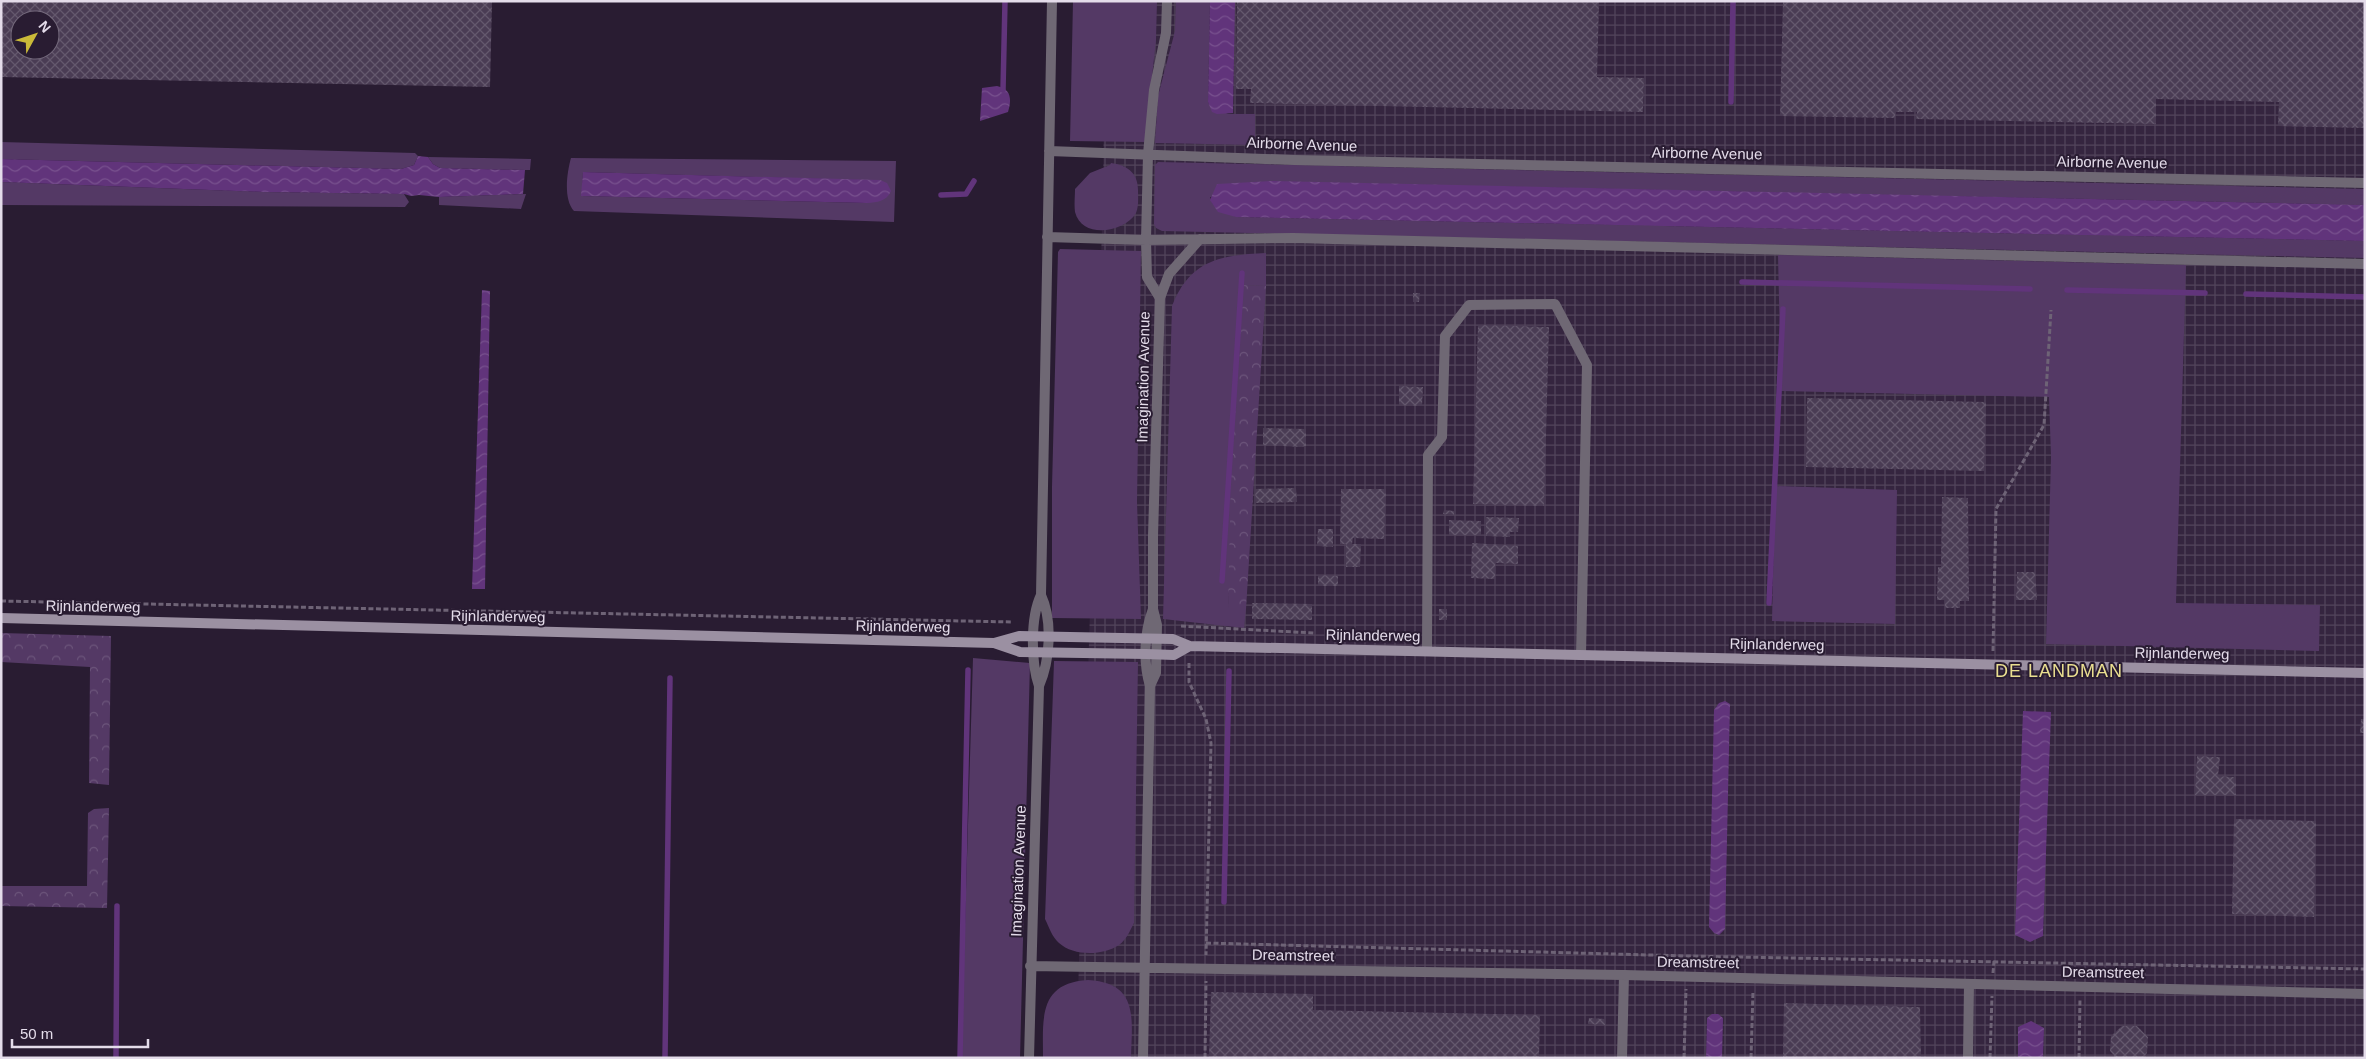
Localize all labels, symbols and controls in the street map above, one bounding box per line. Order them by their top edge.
north arrow [10,10,60,60]
text: N [36,18,54,36]
street label: Airborne Avenue [1246,134,1358,154]
street label: Airborne Avenue [1652,144,1762,162]
street label: Airborne Avenue [2057,153,2167,171]
street label: Imagination Avenue [1133,311,1153,443]
street label: Rijnlanderweg [45,597,141,615]
street label: Rijnlanderweg [450,607,546,625]
street label: Rijnlanderweg [855,617,951,635]
street label: Rijnlanderweg [1325,626,1421,644]
street label: Rijnlanderweg [1729,635,1825,653]
street label: Rijnlanderweg [2134,644,2230,662]
district label: DE LANDMAN [1995,661,2123,681]
street label: Imagination Avenue [1007,805,1029,937]
street label: Dreamstreet [1252,946,1335,964]
street label: Dreamstreet [1657,953,1740,971]
street label: Dreamstreet [2062,963,2145,981]
scale bar [12,1016,149,1048]
text: 50 m [20,1025,53,1042]

